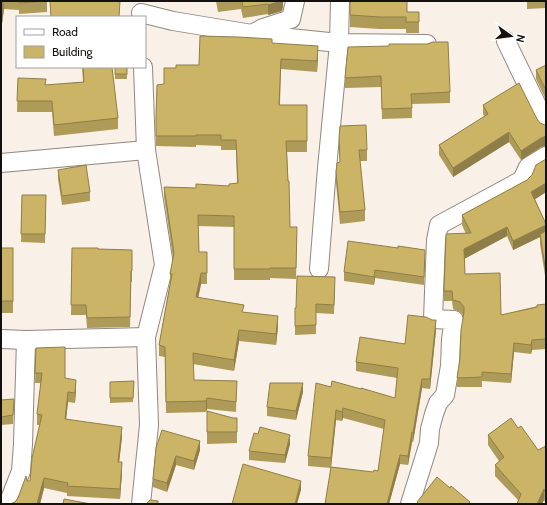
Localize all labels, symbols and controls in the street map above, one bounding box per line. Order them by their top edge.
legend [16,16,146,68]
north arrow [491,16,531,56]
text: Road [52,24,78,39]
text: N [513,33,528,44]
text: Building [52,44,94,59]

